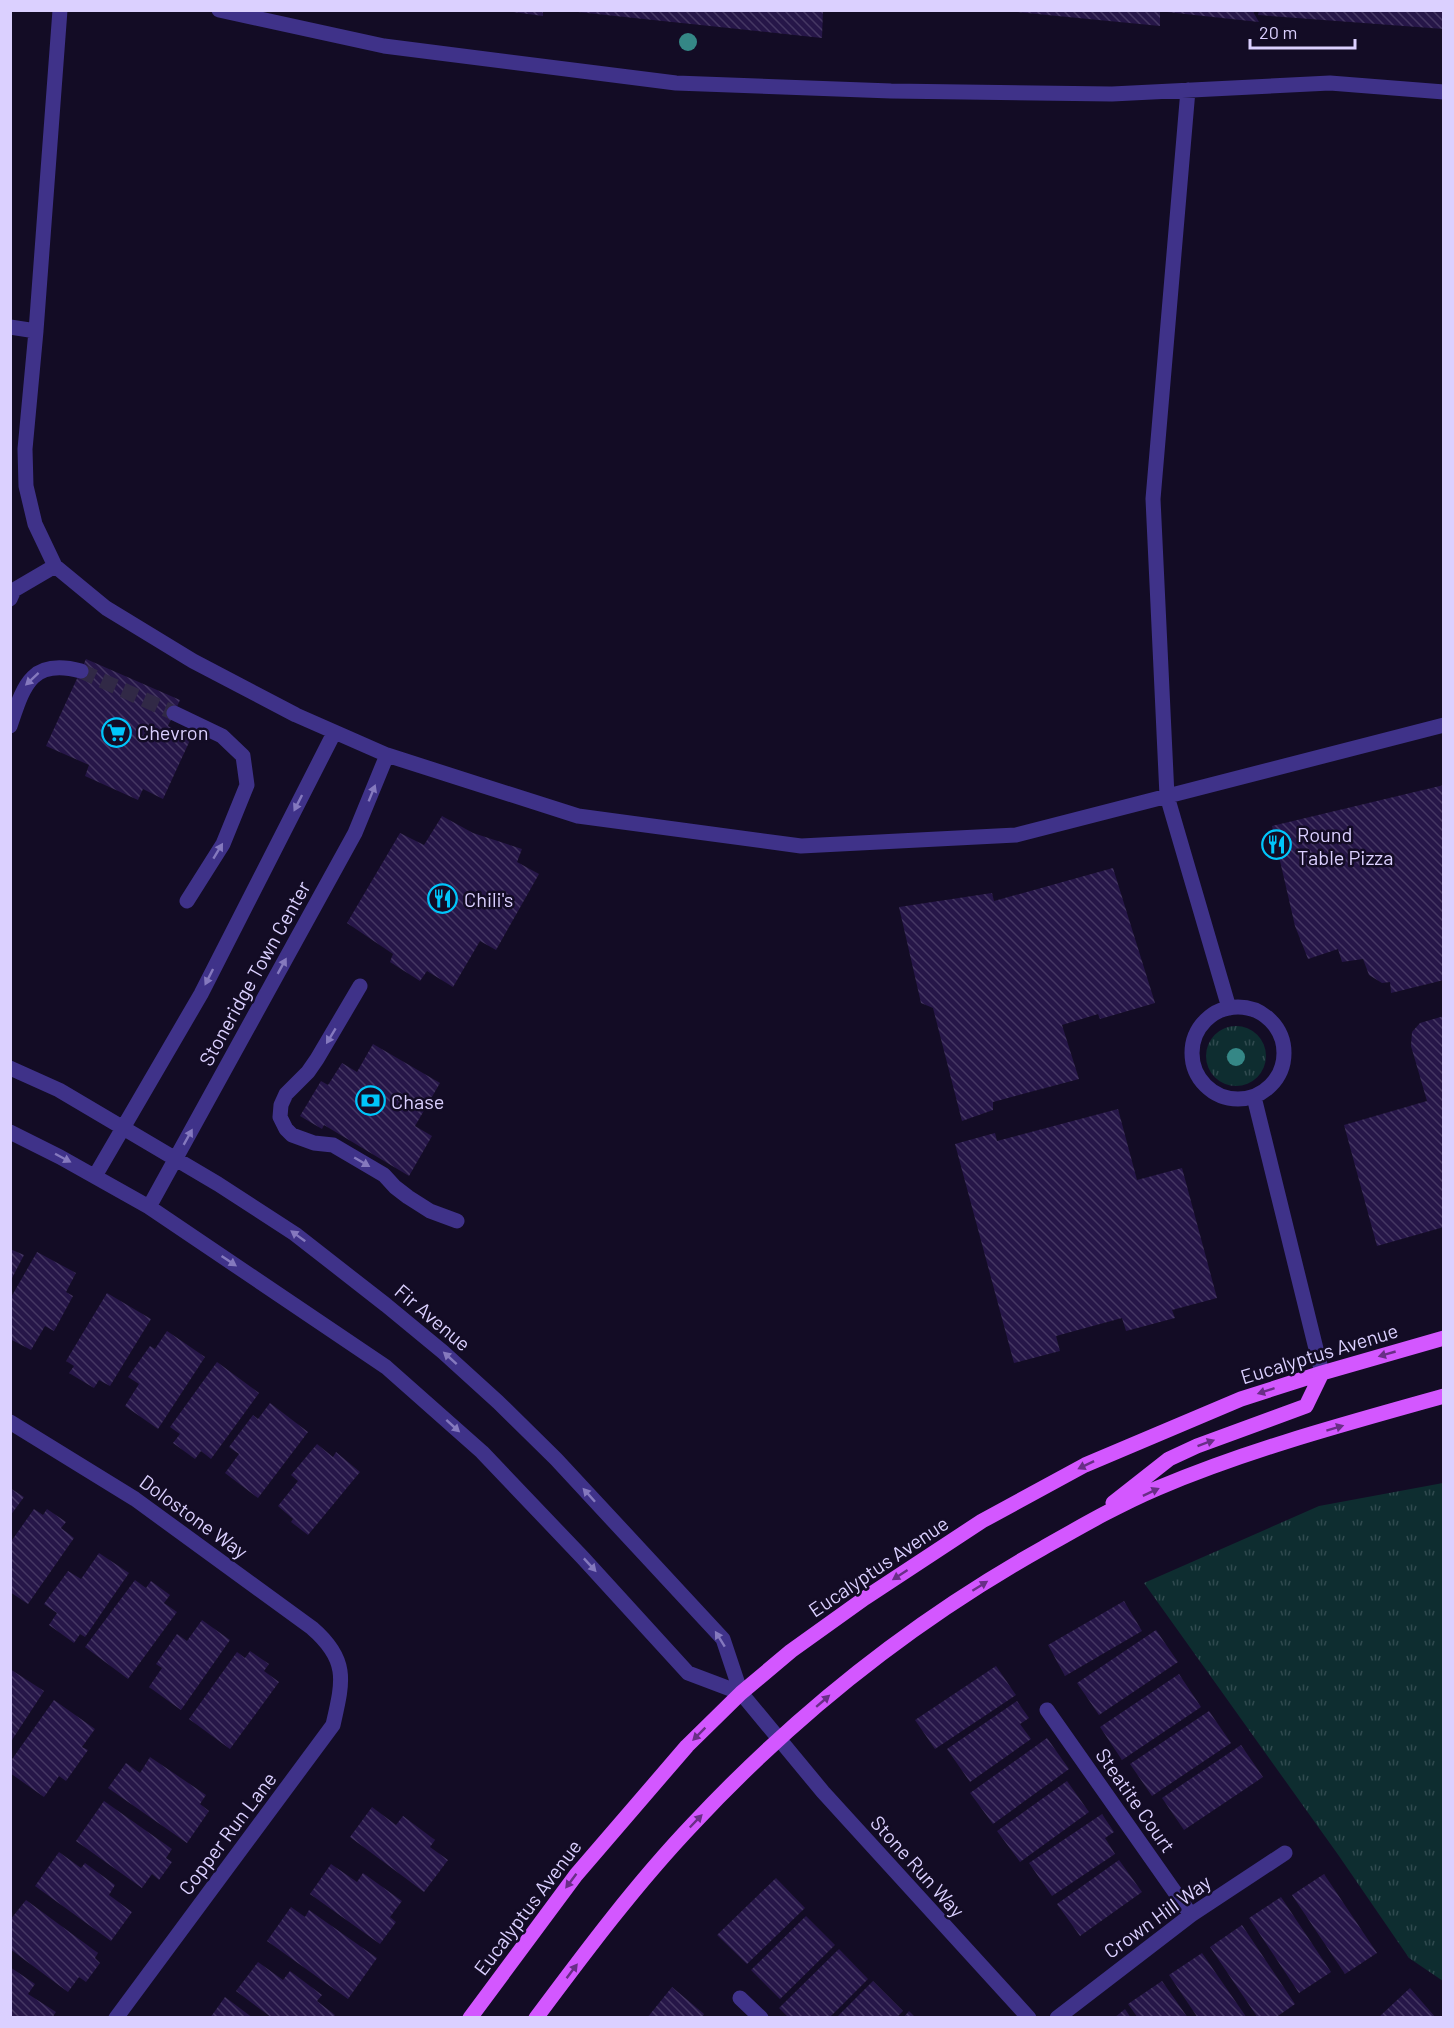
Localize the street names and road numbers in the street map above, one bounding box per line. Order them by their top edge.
street label: Stoneridge Town Center [193,876,315,1070]
street label: Fir Avenue [390,1278,476,1356]
street label: Eucalyptus Avenue [1237,1318,1401,1388]
street label: Dolostone Way [135,1469,253,1563]
street label: Eucalyptus Avenue [804,1510,952,1622]
street label: Steatite Court [1091,1743,1181,1857]
street label: Copper Run Lane [173,1767,281,1899]
street label: Stone Run Way [866,1810,970,1922]
street label: Eucalyptus Avenue [468,1834,586,1980]
street label: Crown Hill Way [1099,1869,1215,1963]

